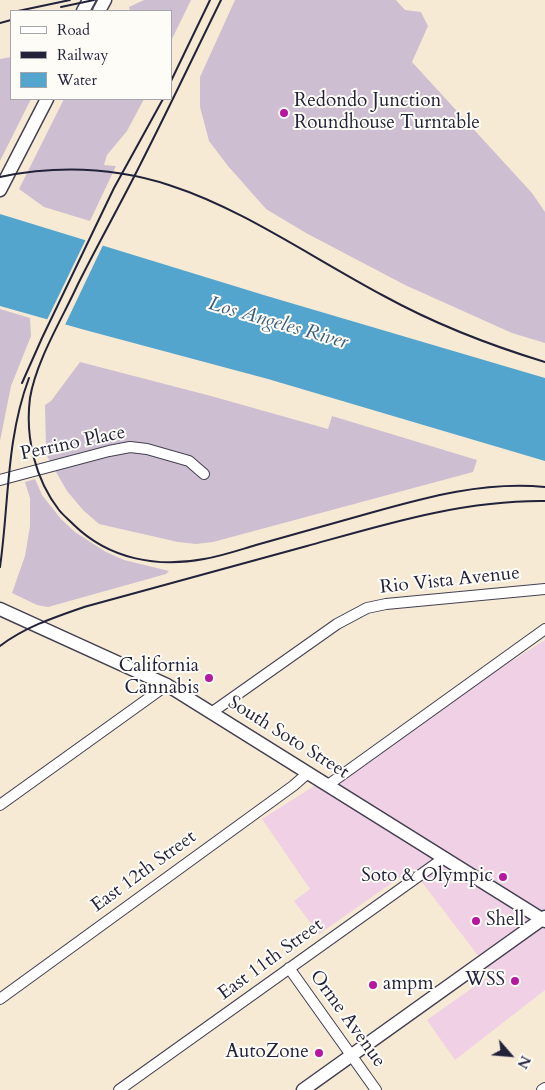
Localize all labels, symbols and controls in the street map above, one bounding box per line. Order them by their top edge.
legend [10,10,172,100]
text: Road [57,20,90,40]
text: Railway [57,45,108,65]
text: Water [57,70,97,90]
place label: Redondo Junction Roundhouse Turntable [294,91,480,135]
marker: Redondo Junction Roundhouse Turntable [278,107,290,119]
water label: Los Angeles River [206,293,350,355]
street label: Perrino Place [18,422,128,466]
street label: Rio Vista Avenue [379,562,521,600]
place label: California Cannabis [119,656,199,700]
marker: California Cannabis [203,672,215,684]
street label: South Soto Street [223,692,353,784]
street label: East 12th Street [87,826,201,918]
place label: Soto & Olympic [361,866,493,888]
marker: Soto & Olympic [497,871,509,883]
place label: Shell [486,910,524,932]
street label: East 11th Street [214,914,328,1006]
marker: Shell [470,915,482,927]
street label: Orme Avenue [304,966,390,1072]
place label: WSS [465,970,505,992]
place label: ampm [383,974,433,996]
marker: WSS [509,975,521,987]
marker: ampm [367,979,379,991]
north arrow [485,1030,535,1080]
place label: AutoZone [226,1042,309,1064]
marker: AutoZone [313,1047,325,1059]
text: N [513,1052,535,1072]

